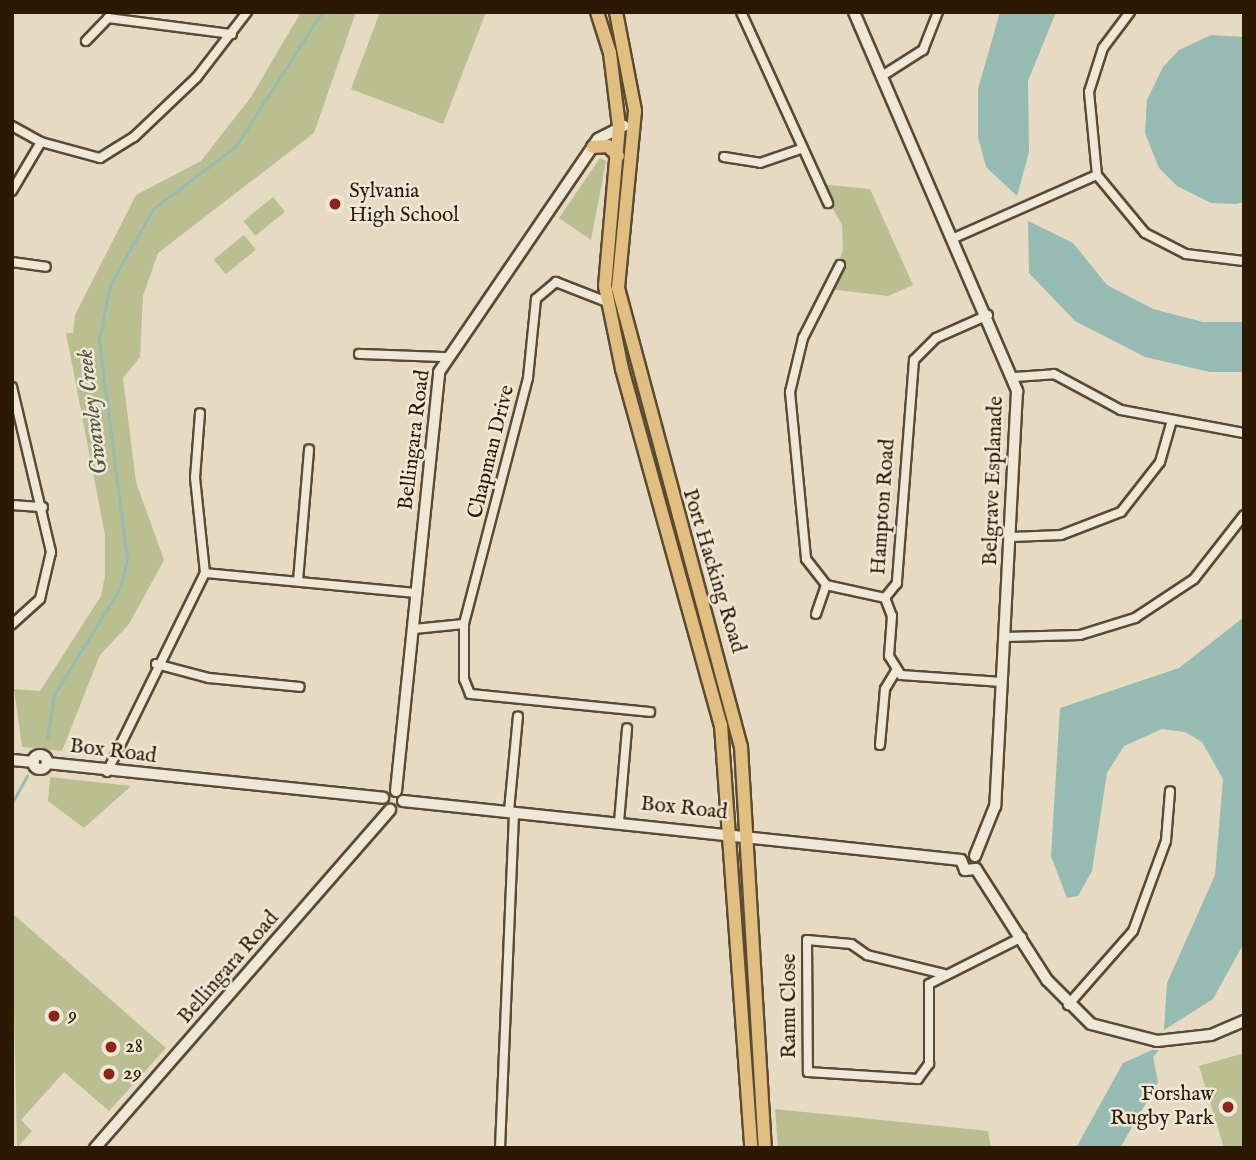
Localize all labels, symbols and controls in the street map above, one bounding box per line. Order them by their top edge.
place label: Sylvania High School [349,179,459,229]
marker: Sylvania High School [327,196,343,212]
water label: Gwawley Creek [72,348,114,476]
street label: Bellingara Road [394,368,436,512]
street label: Chapman Drive [463,383,521,521]
street label: Belgrave Esplanade [978,396,1010,566]
street label: Hampton Road [867,438,901,576]
street label: Port Hacking Road [676,486,750,656]
street label: Box Road [68,734,158,770]
street label: Box Road [639,792,729,826]
street label: Bellingara Road [173,906,285,1030]
street label: Ramu Close [777,953,803,1059]
place label: 9 [68,1003,77,1029]
marker: 9 [46,1008,62,1024]
place label: 28 [125,1034,143,1060]
marker: 28 [103,1039,119,1055]
place label: 29 [123,1061,142,1087]
marker: 29 [101,1066,117,1082]
place label: Forshaw Rugby Park [1110,1082,1214,1132]
marker: Forshaw Rugby Park [1220,1099,1236,1115]

